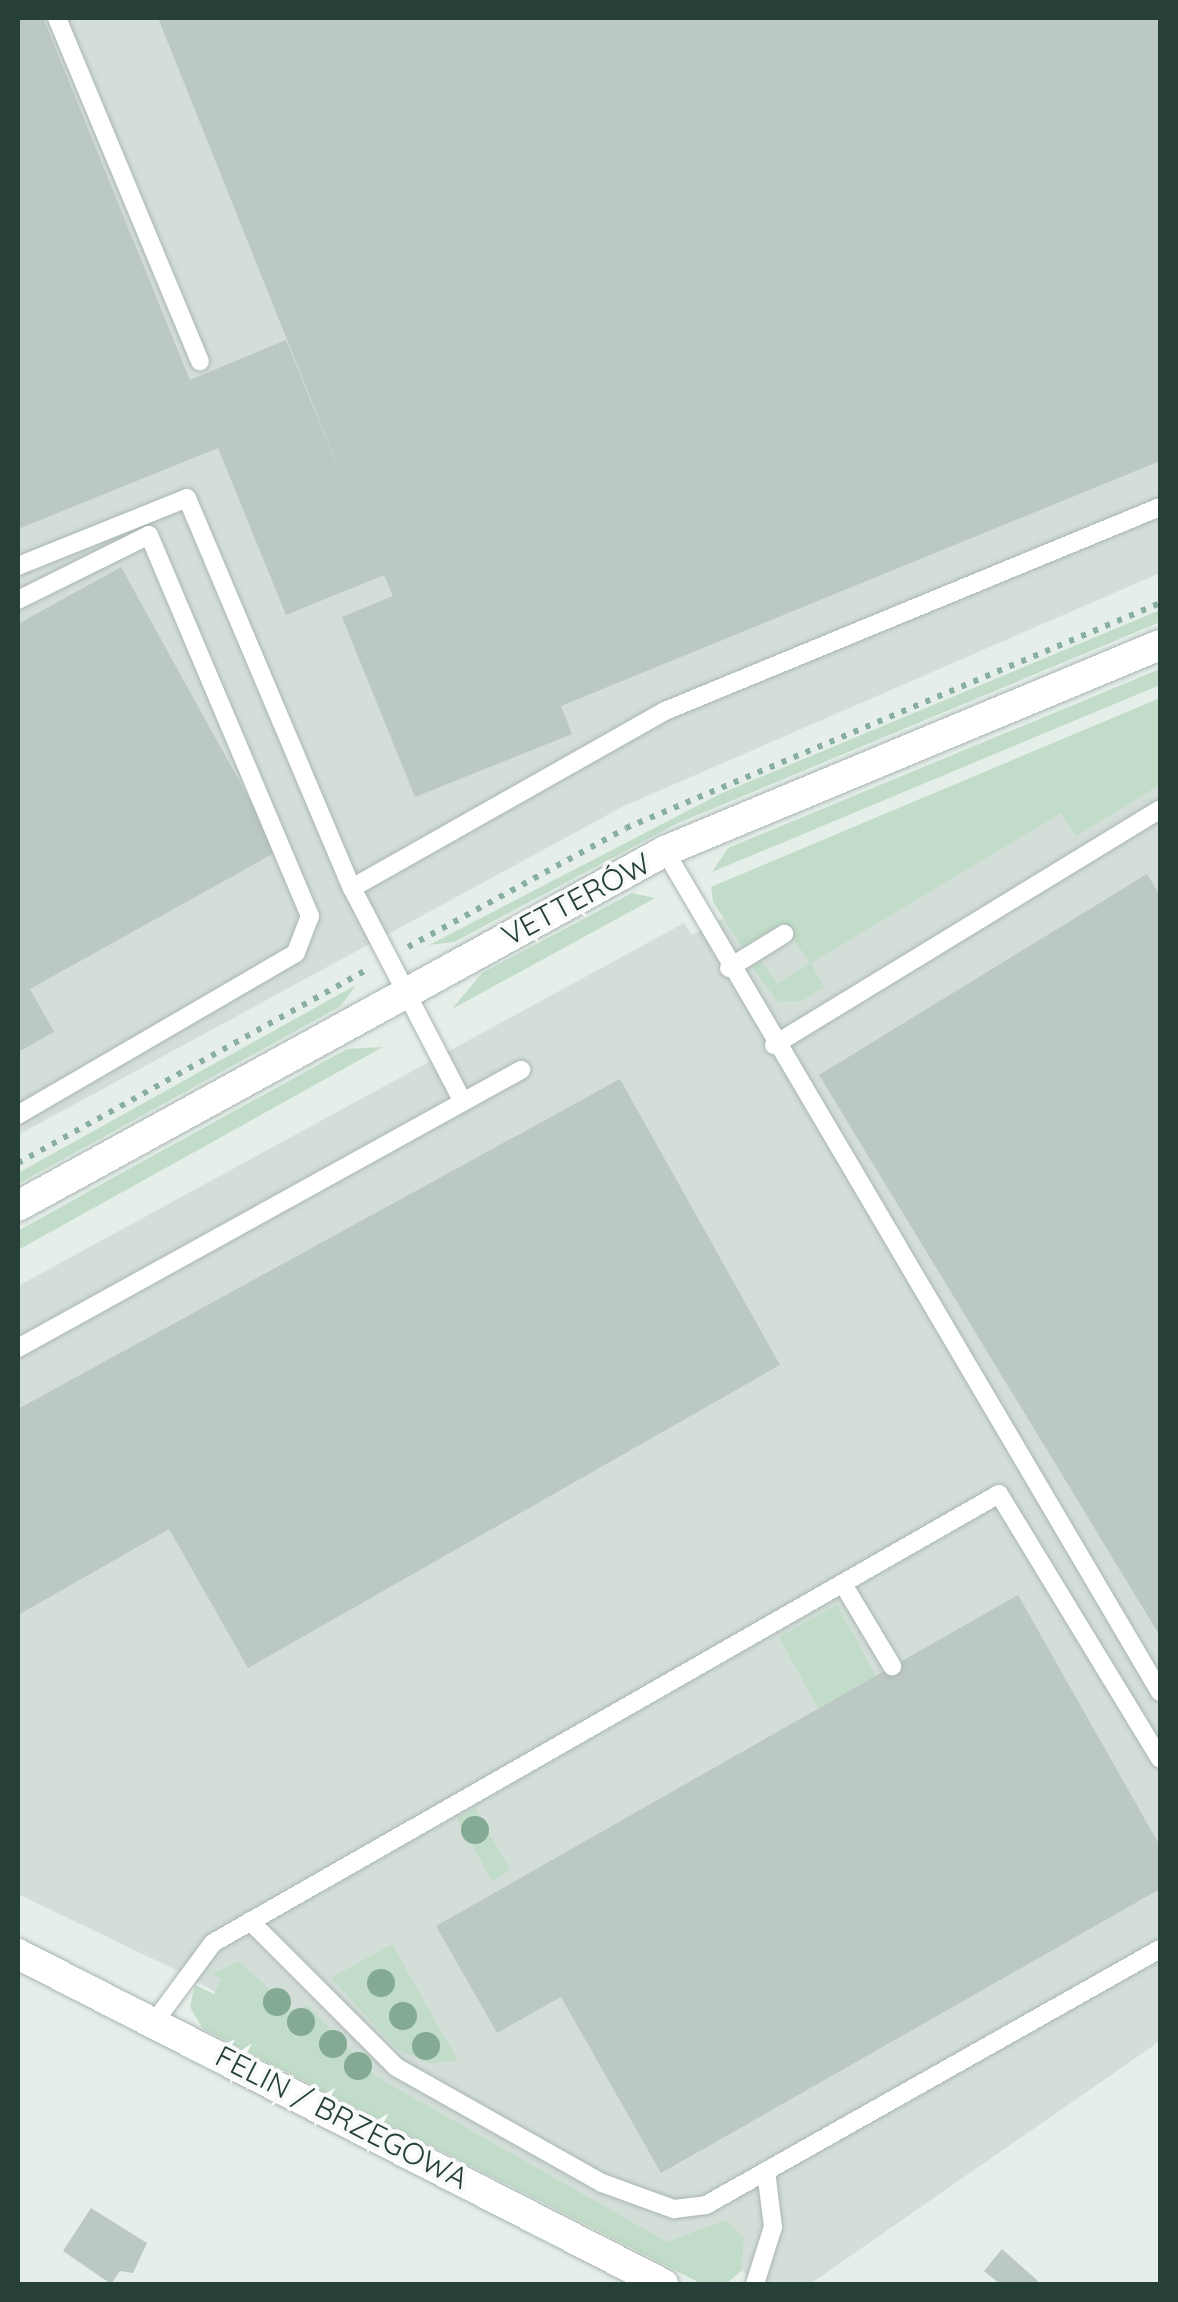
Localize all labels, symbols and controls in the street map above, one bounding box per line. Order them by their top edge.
street label: VETTERÓW [495,845,657,953]
street label: FELIN / BRZEGOWA [210,2038,474,2196]

